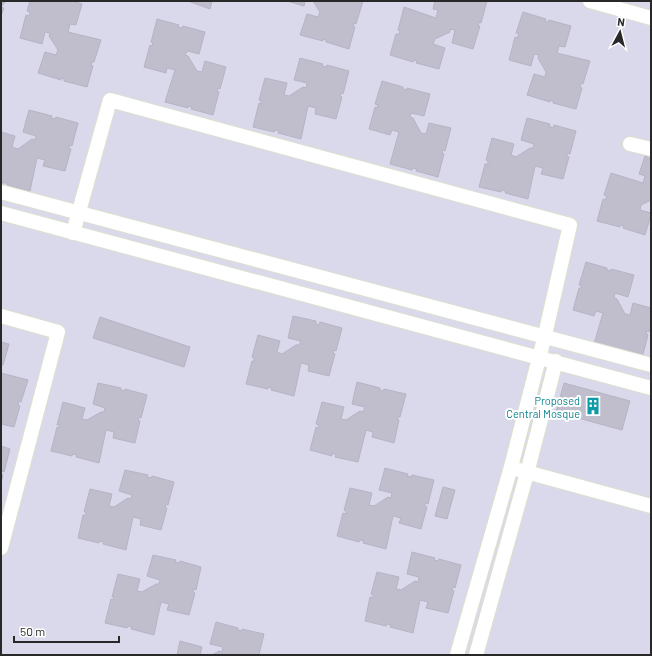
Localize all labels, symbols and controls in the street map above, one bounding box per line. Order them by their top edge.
north arrow [600,12,640,52]
text: N [617,15,626,28]
place label: Proposed Central Mosque [506,394,580,420]
building icon: Proposed Central Mosque [583,396,603,416]
scale bar [14,618,119,644]
text: 50 m [20,624,45,638]

